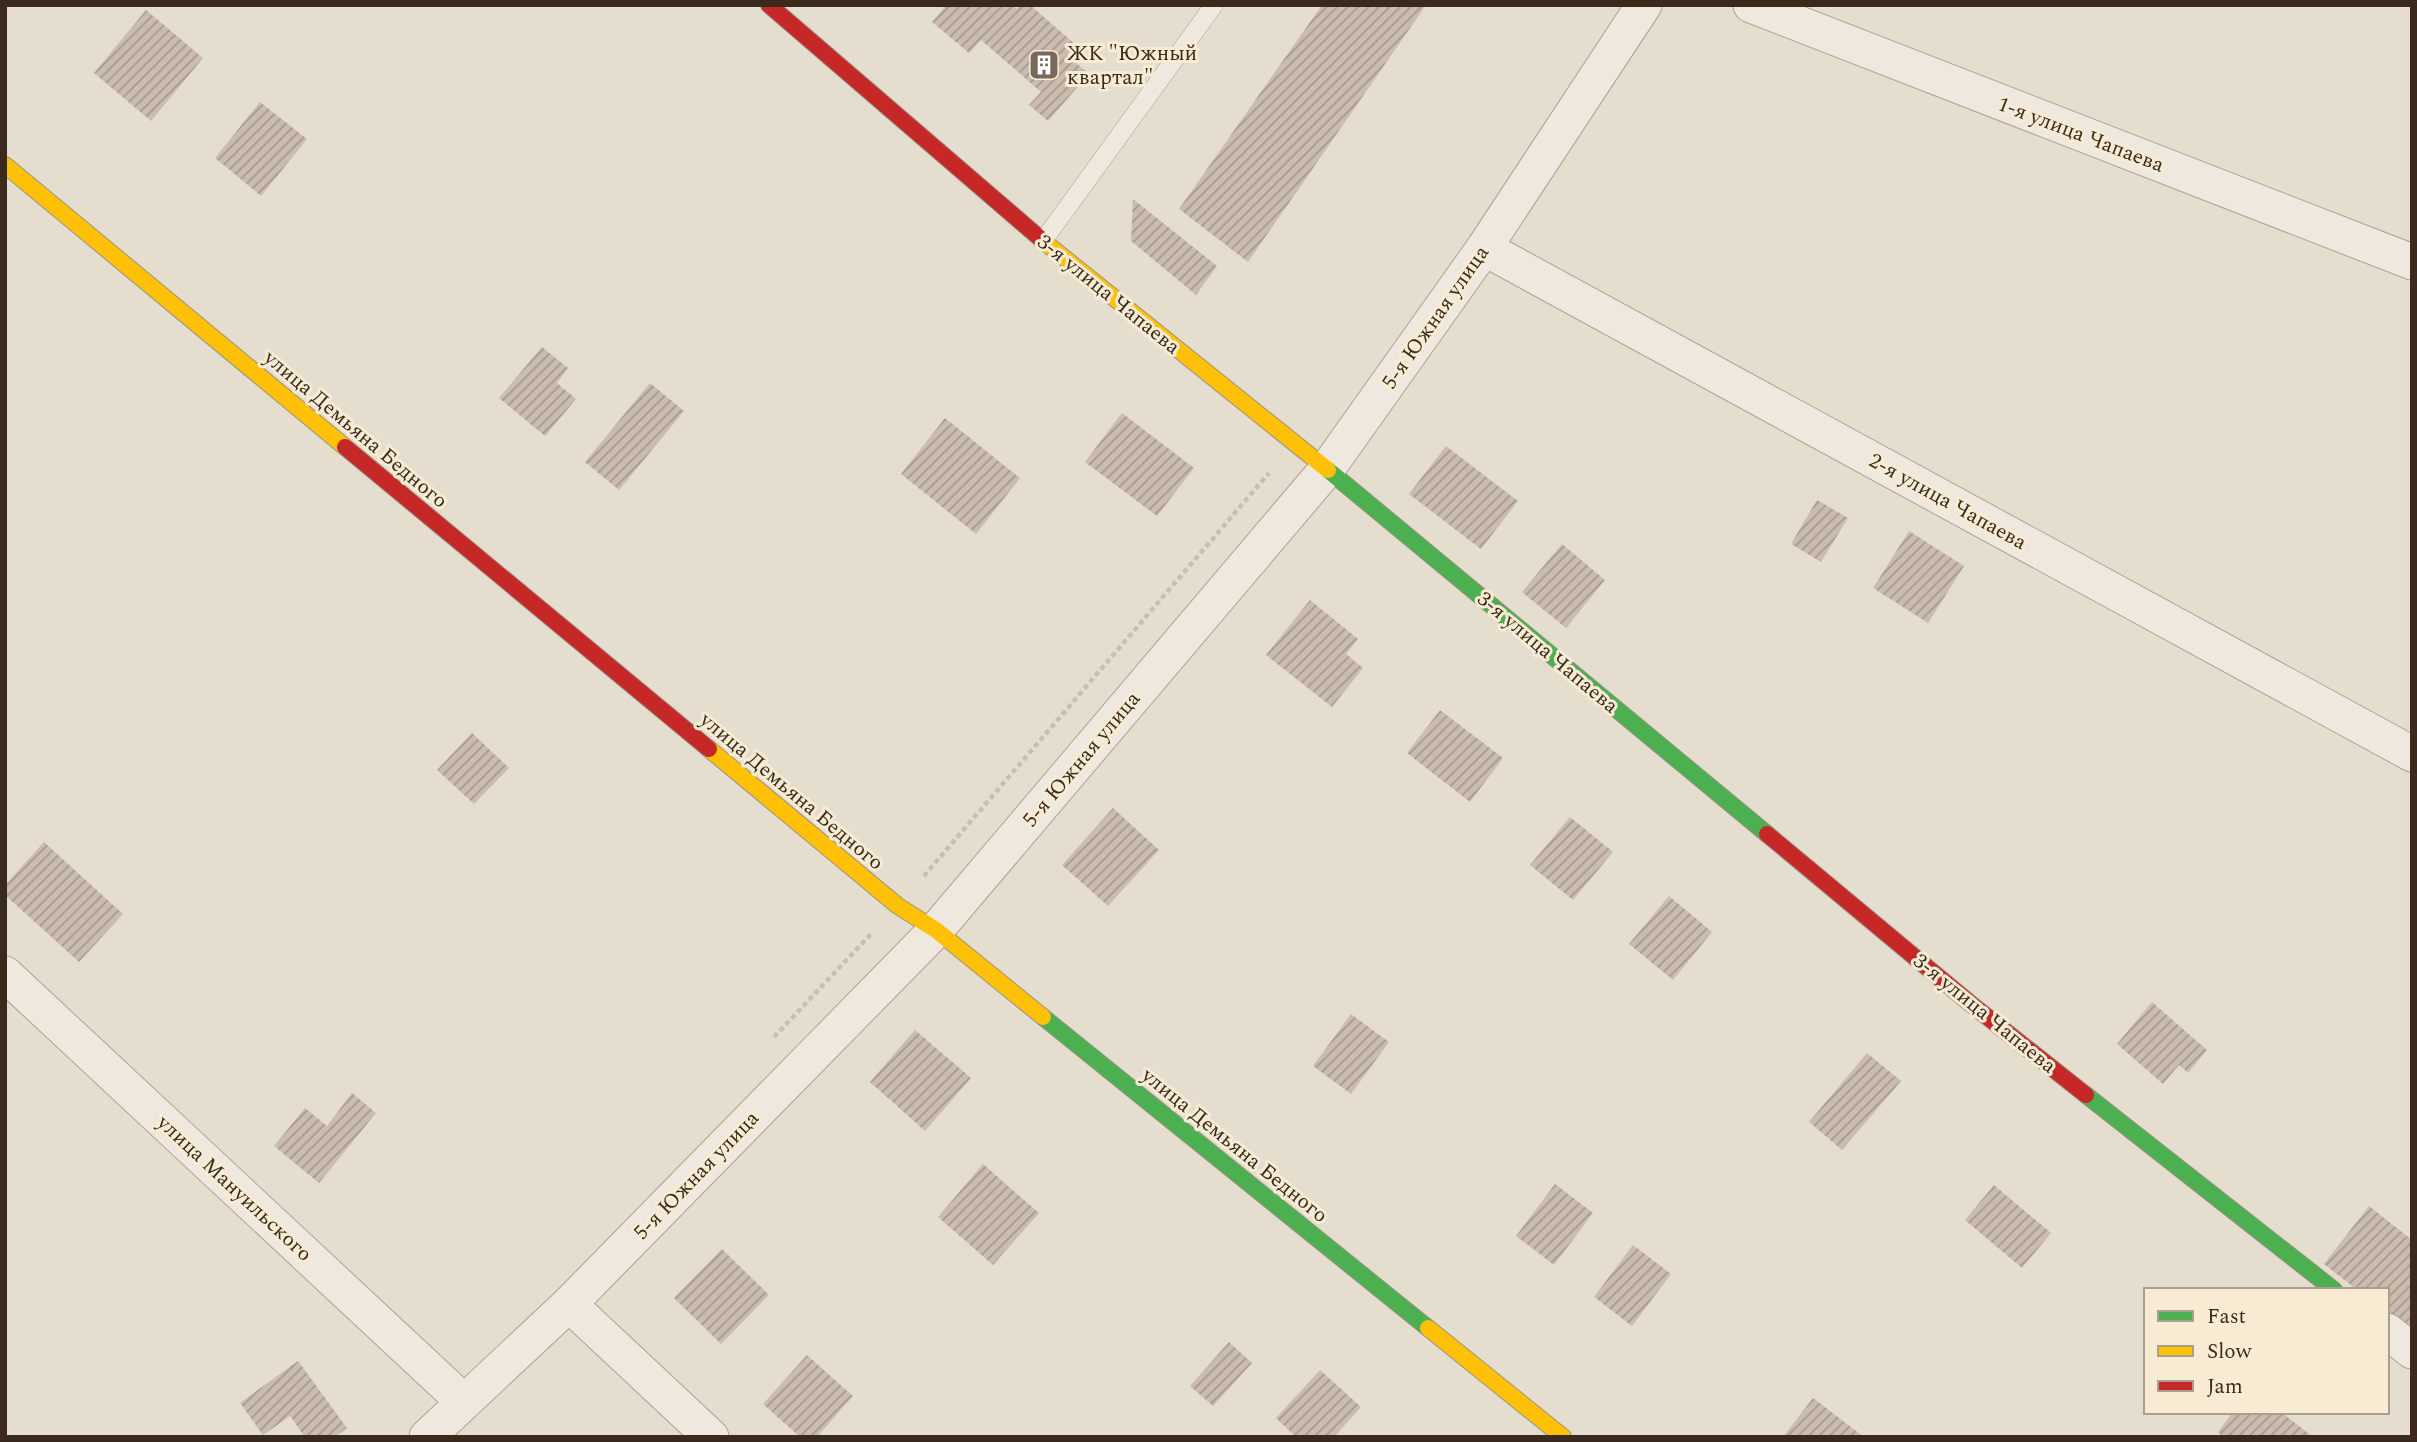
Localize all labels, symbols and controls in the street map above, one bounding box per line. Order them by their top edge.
place label: ЖК "Южный квартал" [1067,38,1197,94]
building icon: ЖК "Южный квартал" [1027,48,1061,82]
street label: 1-я улица Чапаева [1993,88,2169,182]
street label: 3-я улица Чапаева [1030,227,1188,363]
street label: 5-я Южная улица [1374,238,1498,396]
street label: улица Демьяна Бедного [255,342,454,517]
street label: 2-я улица Чапаева [1863,445,2033,559]
street label: 3-я улица Чапаева [1470,584,1626,722]
street label: 5-я Южная улица [1015,684,1149,835]
street label: улица Демьяна Бедного [691,704,890,879]
street label: 3-я улица Чапаева [1906,946,2064,1082]
street label: улица Демьяна Бедного [1133,1060,1335,1231]
street label: 5-я Южная улица [626,1103,768,1248]
street label: улица Мануильского [149,1107,319,1270]
legend [2144,1288,2389,1414]
text: Fast [2207,1301,2246,1333]
text: Slow [2207,1336,2253,1368]
text: Jam [2207,1371,2243,1403]

